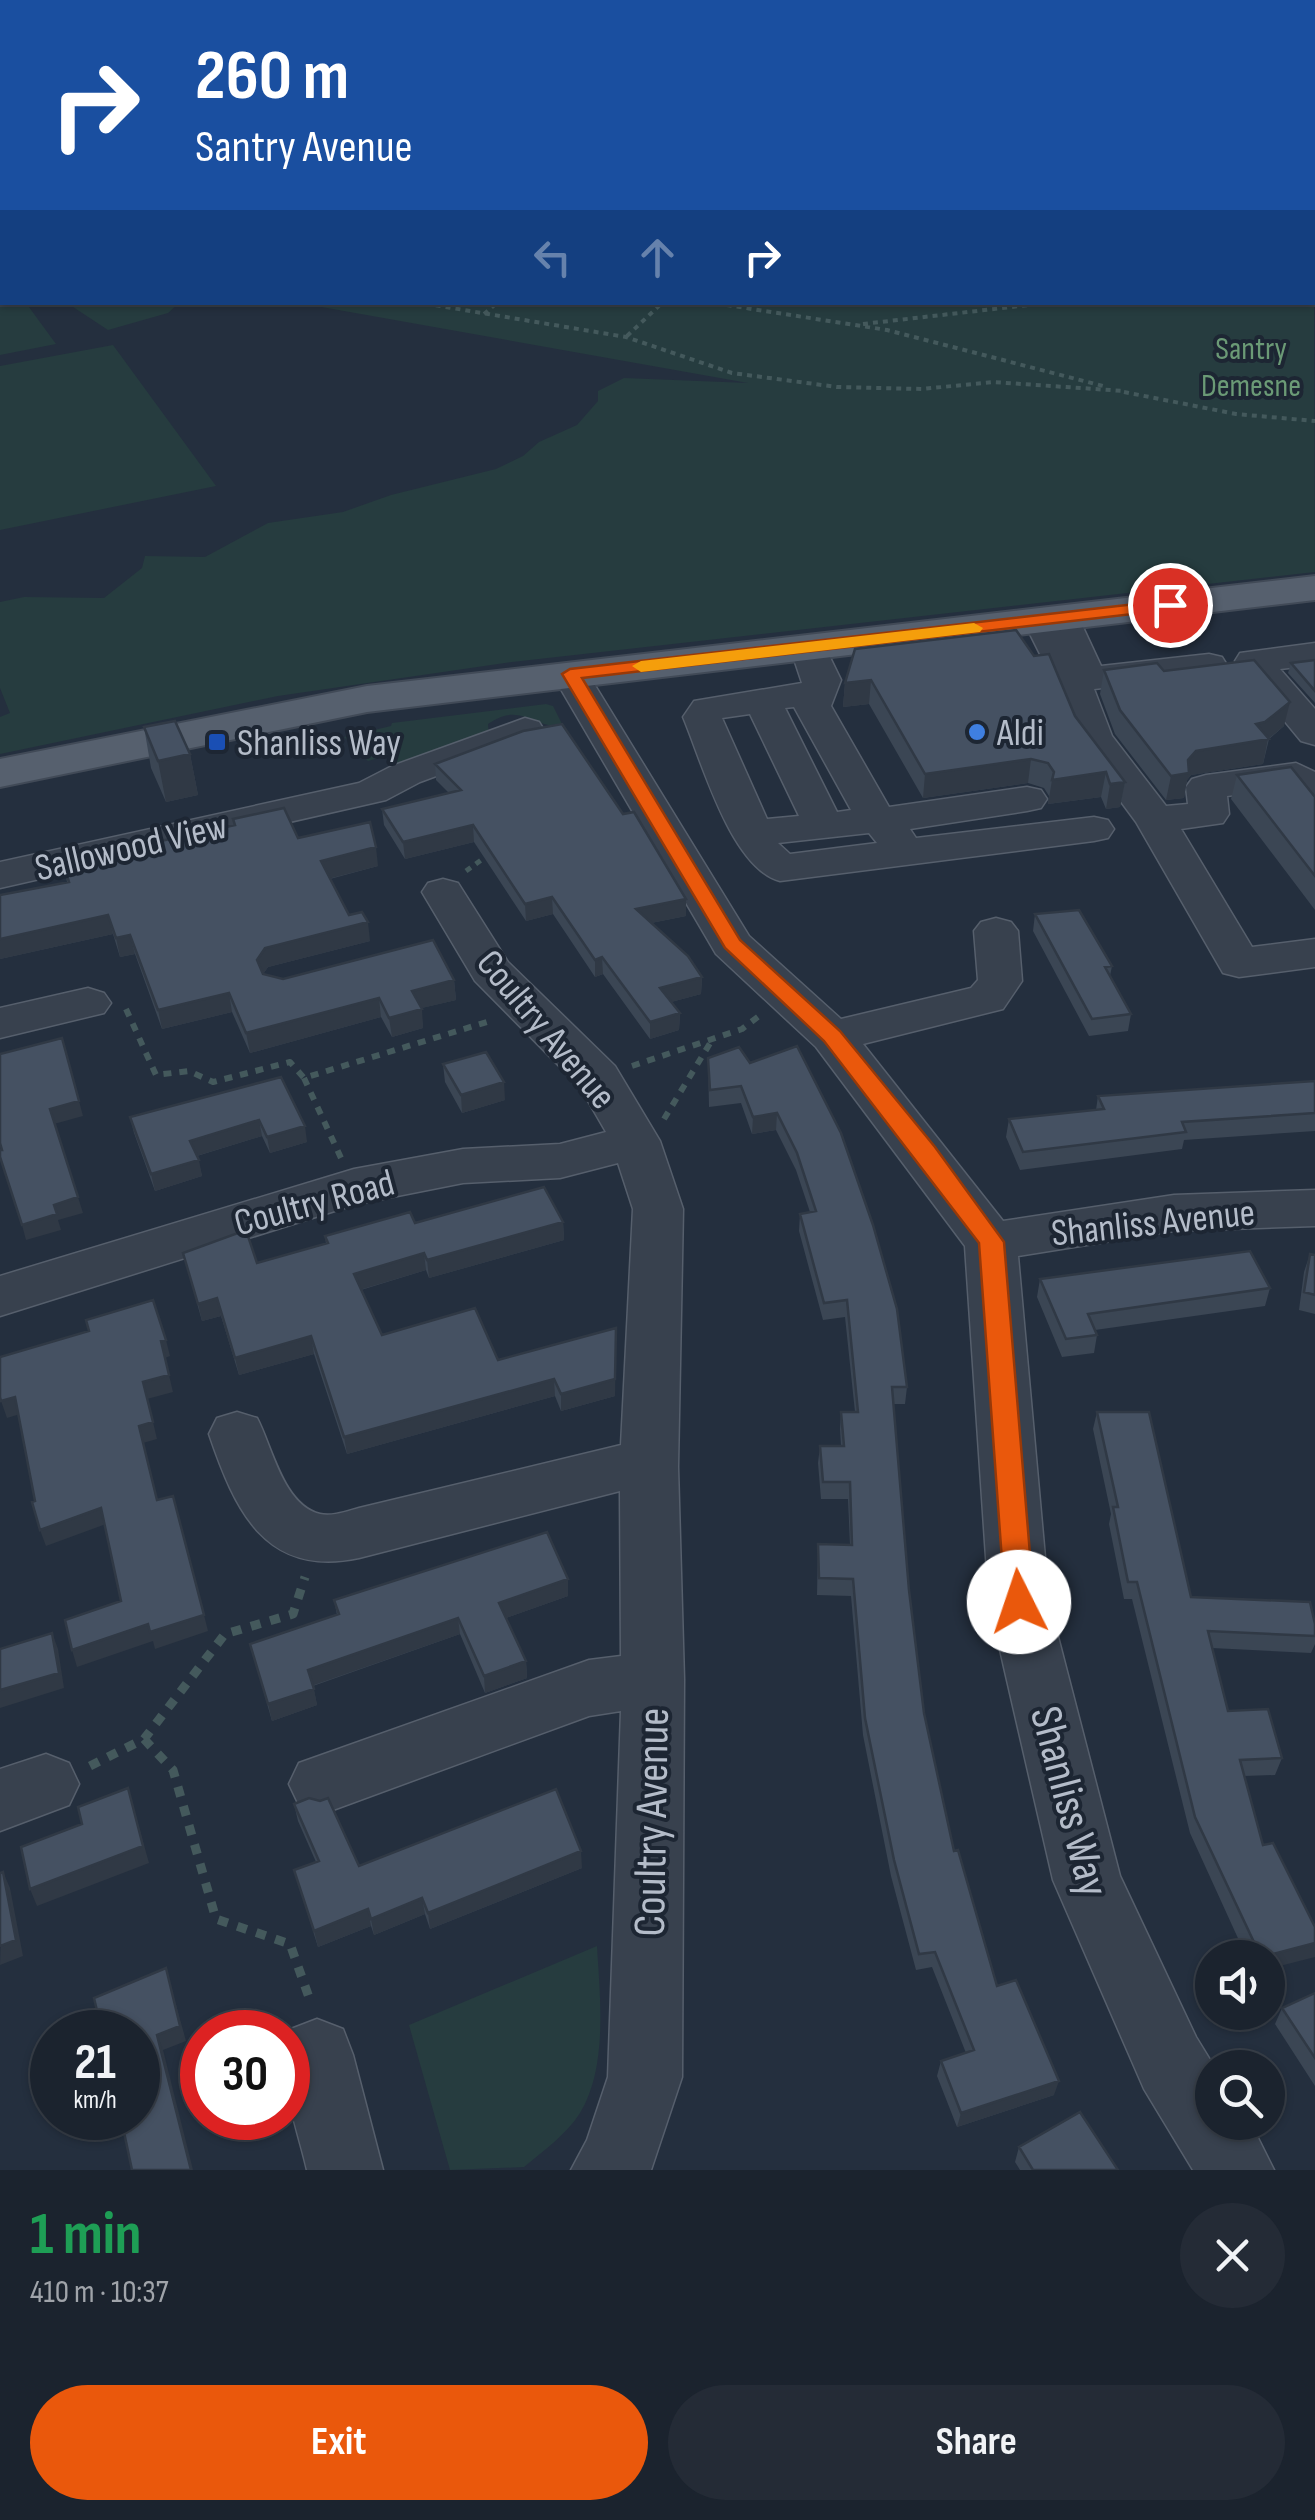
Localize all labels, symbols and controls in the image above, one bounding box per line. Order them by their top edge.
text: 260 m [195,35,349,119]
icon: right [30,40,160,170]
text: Santry Avenue [195,120,413,175]
icon: left [525,230,580,285]
icon: ahead [630,230,685,285]
icon: right [735,230,790,285]
park label: Santry Demesne [1201,330,1301,406]
pin [1128,563,1213,648]
icon: arrive [1143,578,1198,633]
place label: Aldi [996,711,1044,756]
place label: Shanliss Way [237,721,401,766]
marker: Aldi [966,721,988,743]
marker: Shanliss Way [206,731,228,753]
street label: Sallowood View [31,804,232,891]
street label: Coultry Avenue [467,941,625,1118]
street label: Coultry Road [230,1161,399,1246]
street label: Shanliss Avenue [1049,1190,1257,1257]
position arrow [967,1550,1071,1654]
street label: Shanliss Way [1017,1701,1120,1903]
street label: Coultry Avenue [623,1707,682,1937]
map controls [1195,1940,1285,2140]
button: sound [1195,1940,1285,2030]
speed limit sign: 30 [180,2010,310,2140]
text: 21 [74,2033,116,2093]
button: search [1195,2050,1285,2140]
text: km/h [73,2085,117,2116]
text: 1 min [30,2199,142,2271]
button: close [1180,2203,1285,2308]
text: 410 m · 10:37 [30,2273,168,2312]
button: Exit [30,2385,648,2500]
button: Share [668,2385,1285,2500]

